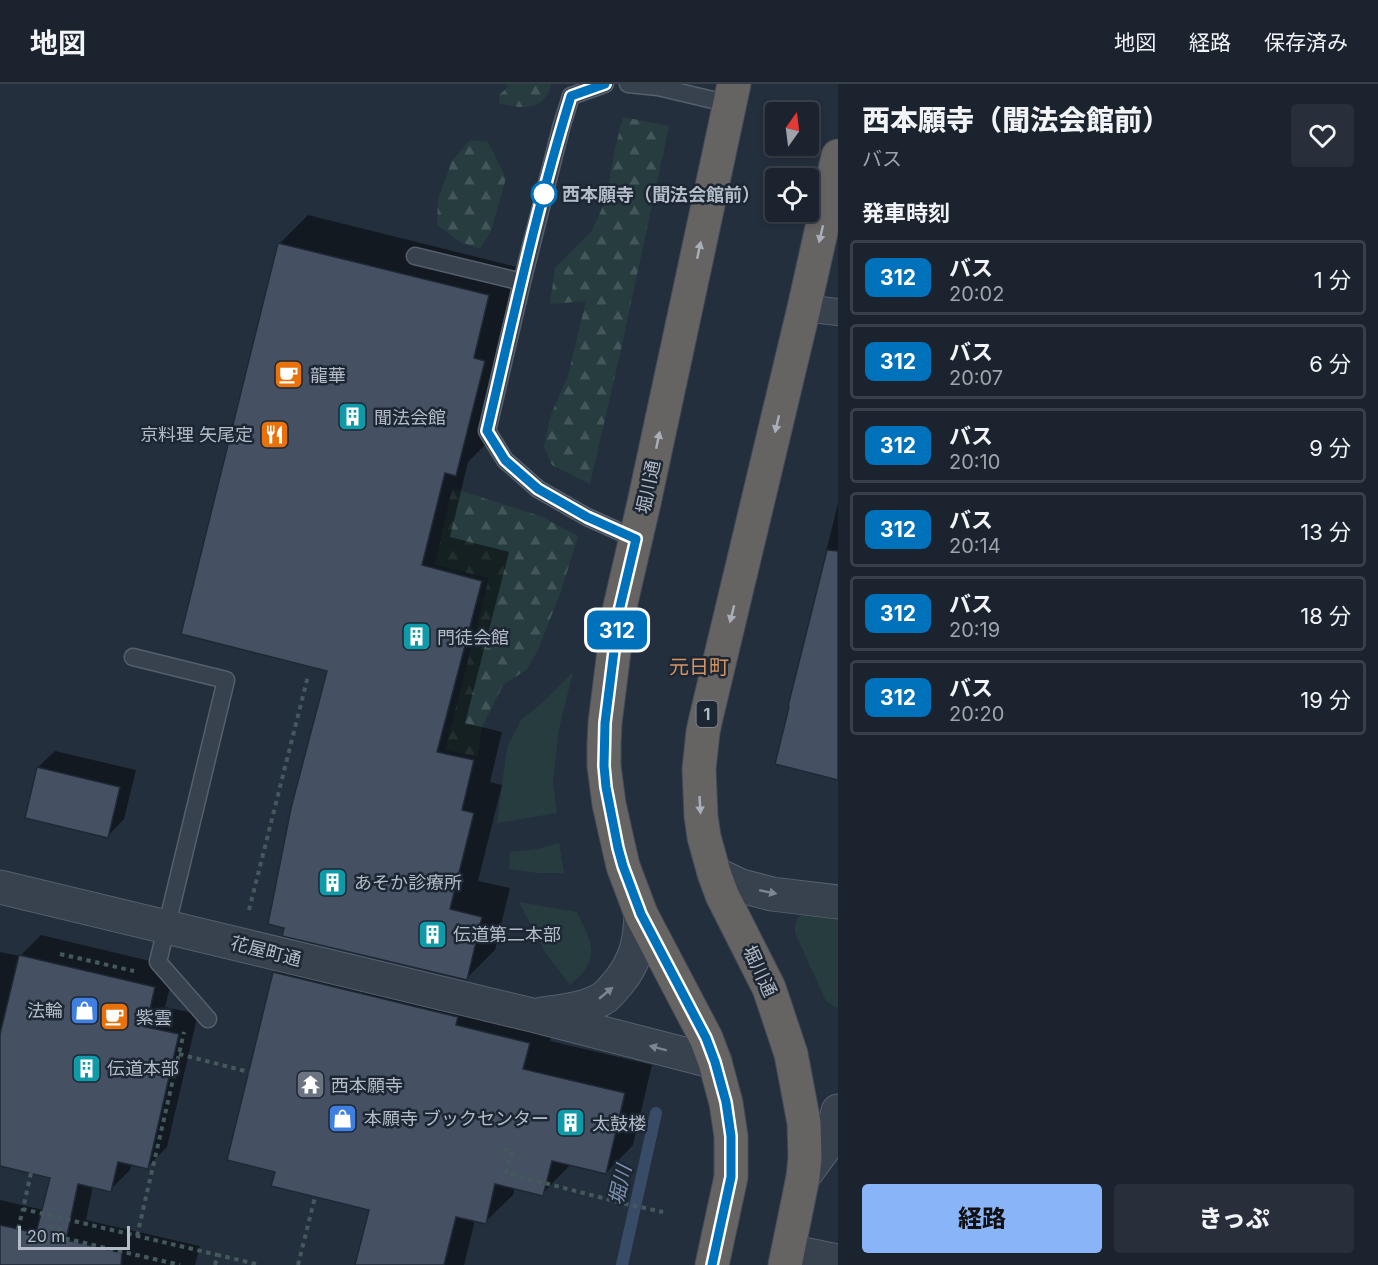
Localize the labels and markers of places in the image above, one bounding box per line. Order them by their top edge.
marker: 西本願寺（聞法会館前） [531,181,557,207]
place label: 西本願寺（聞法会館前） [562,184,760,205]
cafe icon: 龍華 [273,359,305,391]
place label: 龍華 [310,365,346,386]
building icon: 聞法会館 [337,401,369,433]
place label: 聞法会館 [374,407,446,428]
restaurant icon: 京料理 矢尾定 [258,418,290,450]
place label: 京料理 矢尾定 [140,424,253,445]
building icon: 門徒会館 [400,621,432,653]
place label: 門徒会館 [437,627,509,648]
building icon: あそか診療所 [317,866,349,898]
place label: あそか診療所 [354,872,462,893]
building icon: 伝道第二本部 [416,918,448,950]
place label: 伝道第二本部 [453,924,561,945]
shop icon: 法輪 [68,994,100,1026]
place label: 法輪 [27,1000,63,1021]
cafe icon: 紫雲 [99,1001,131,1033]
place label: 紫雲 [136,1007,172,1028]
building icon: 伝道本部 [70,1052,102,1084]
place label: 伝道本部 [107,1058,179,1079]
temple icon: 西本願寺 [294,1069,326,1101]
place label: 西本願寺 [331,1075,403,1096]
shop icon: 本願寺 ブックセンター [327,1102,359,1134]
building icon: 太鼓楼 [555,1107,587,1139]
place label: 本願寺 ブックセンター [364,1108,549,1129]
place label: 太鼓楼 [592,1113,646,1134]

